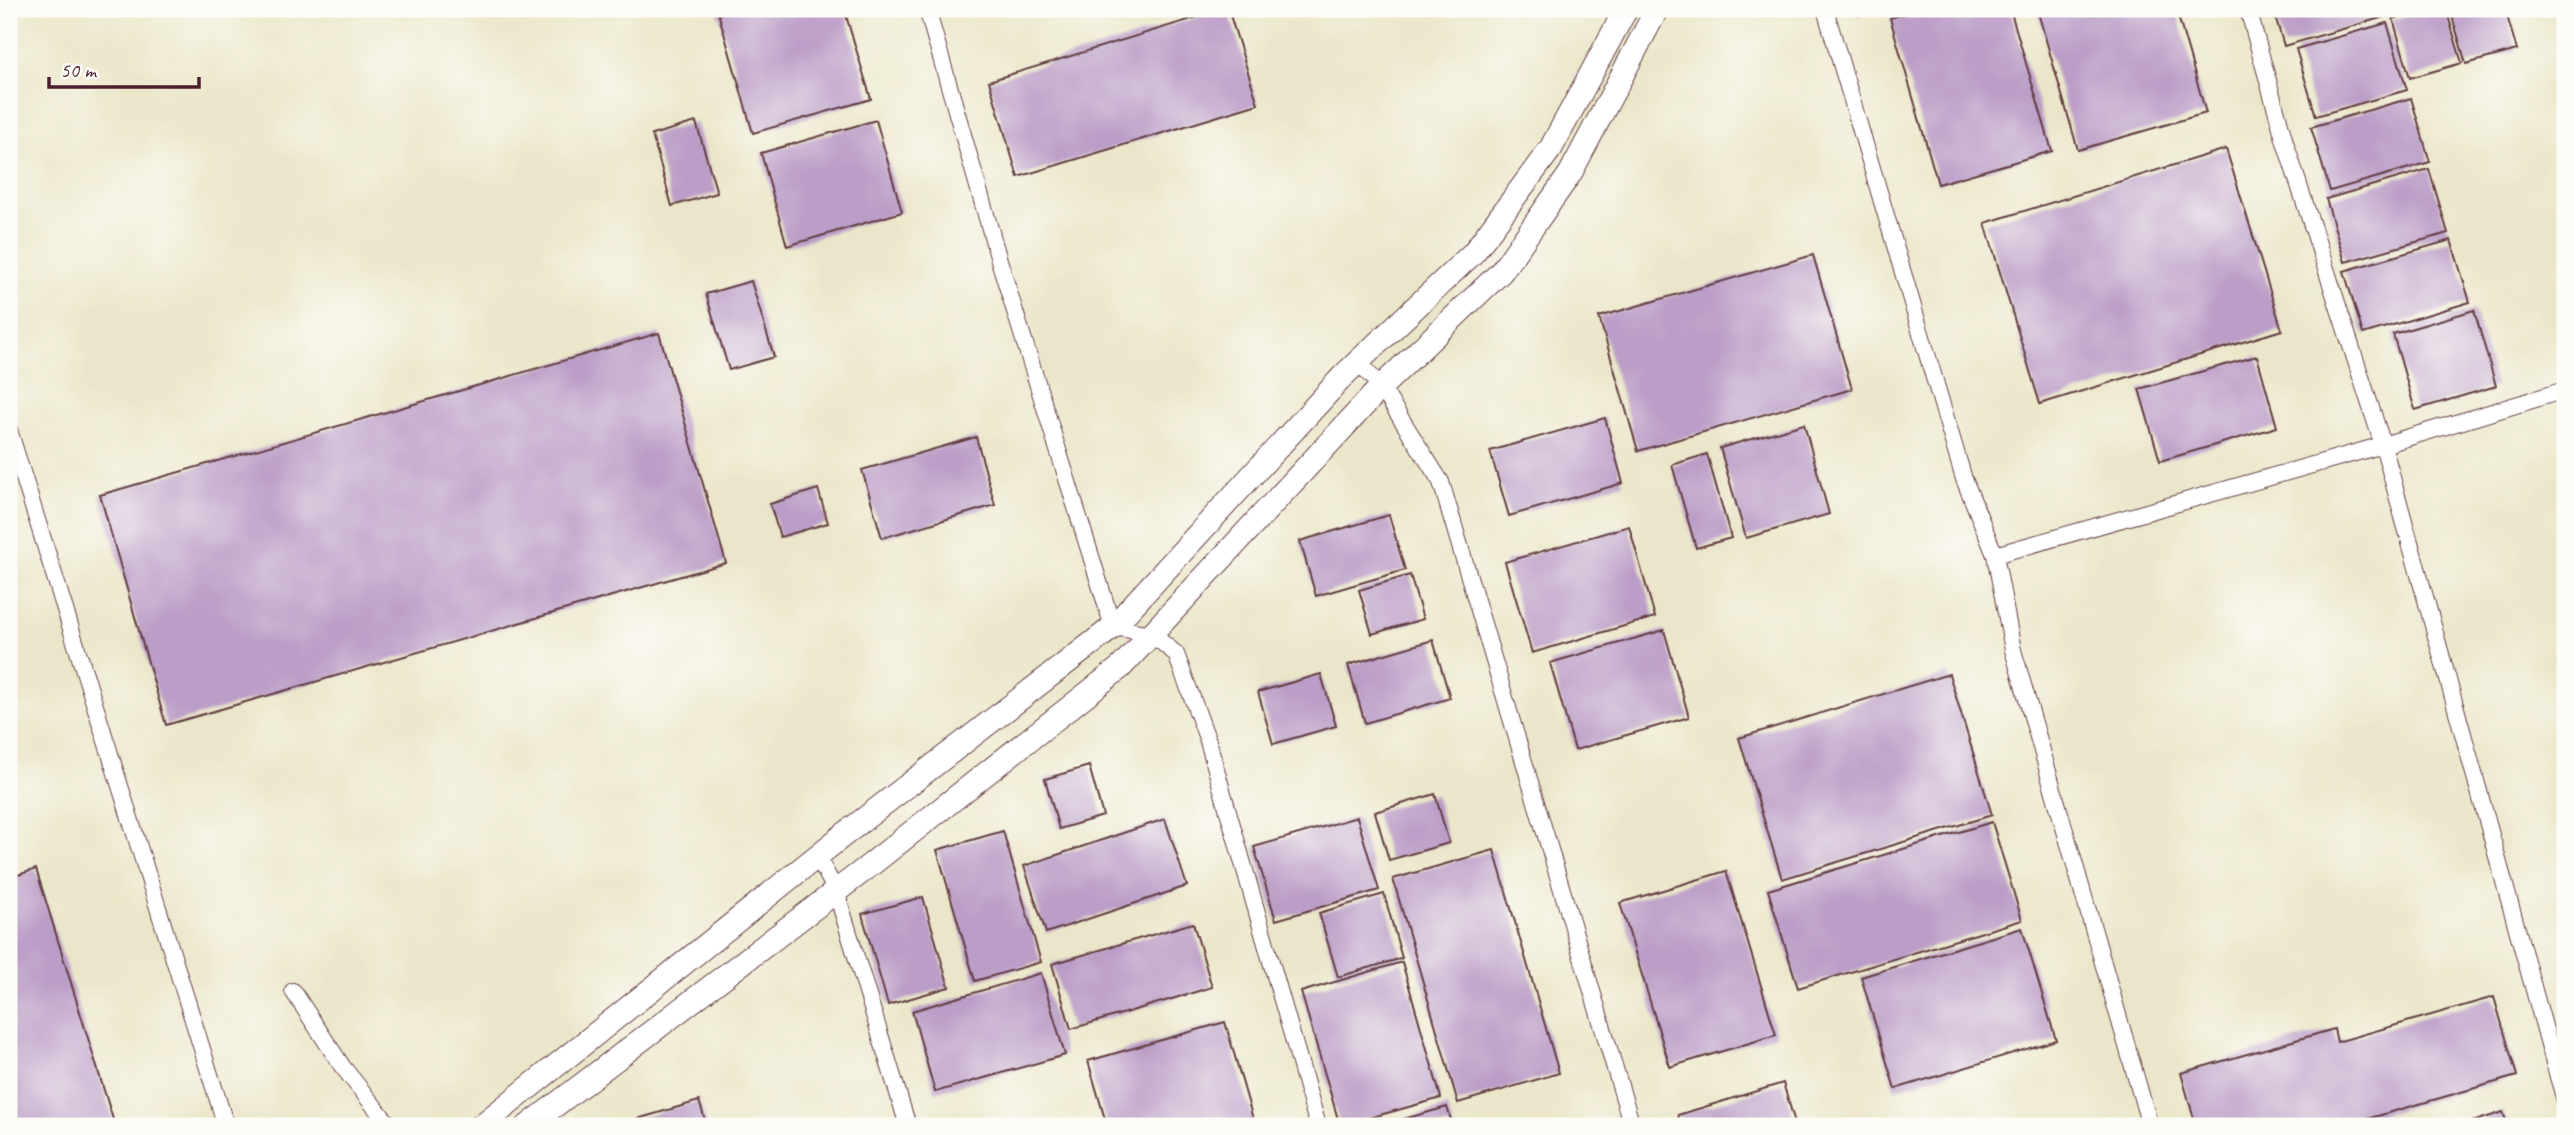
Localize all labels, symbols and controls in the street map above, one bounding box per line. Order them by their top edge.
scale bar [49,46,200,90]
text: 50 m [60,57,98,83]

